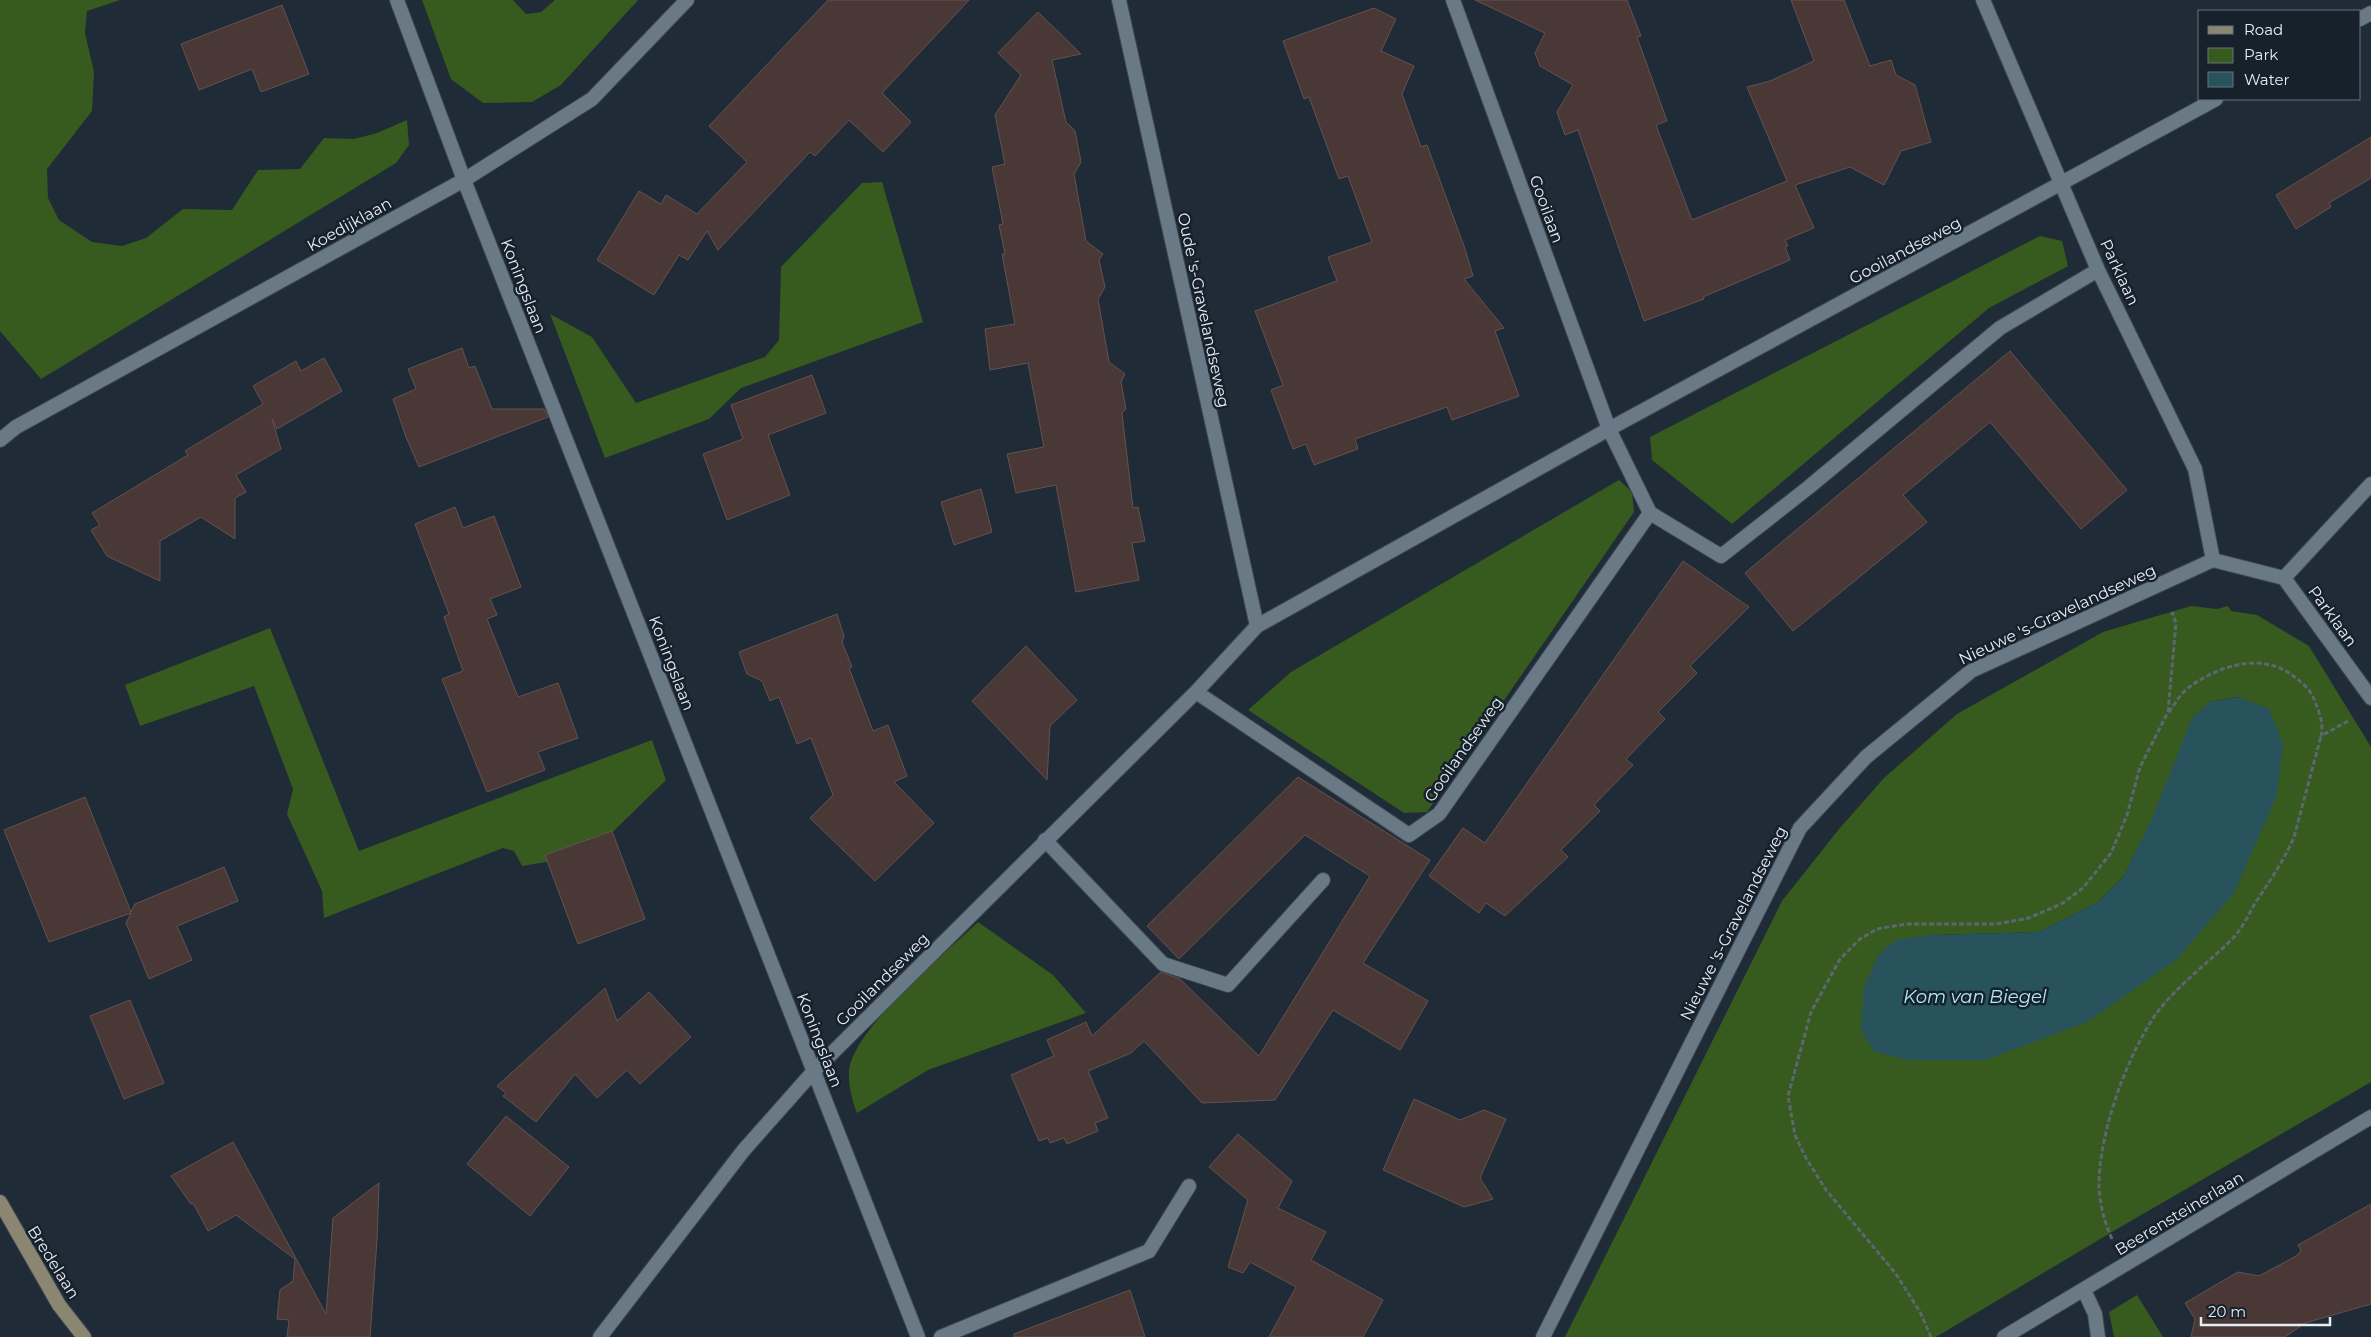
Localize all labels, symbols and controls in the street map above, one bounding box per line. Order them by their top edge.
legend [2198,10,2361,100]
text: Road [2244,20,2283,39]
text: Park [2244,45,2278,64]
text: Water [2244,70,2290,89]
street label: Gooilaan [1526,173,1568,246]
street label: Koedijklaan [304,193,395,255]
street label: Oude 's-Gravelandseweg [1174,211,1233,409]
street label: Gooilandseweg [1846,213,1964,288]
street label: Koningslaan [497,236,550,336]
street label: Parklaan [2096,236,2143,308]
street label: Nieuwe 's-Gravelandseweg [1956,560,2159,669]
street label: Parklaan [2304,582,2361,650]
street label: Koningslaan [645,613,698,713]
street label: Gooilandseweg [1420,693,1507,805]
street label: Nieuwe 's-Gravelandseweg [1676,823,1791,1023]
street label: Gooilandseweg [832,929,933,1030]
water label: Kom van Biegel [1903,986,2047,1008]
street label: Koningslaan [793,990,846,1090]
street label: Beerensteinerlaan [2111,1167,2247,1259]
street label: Bredelaan [24,1222,83,1302]
scale bar [2201,1294,2330,1326]
text: 20 m [2208,1302,2246,1321]

